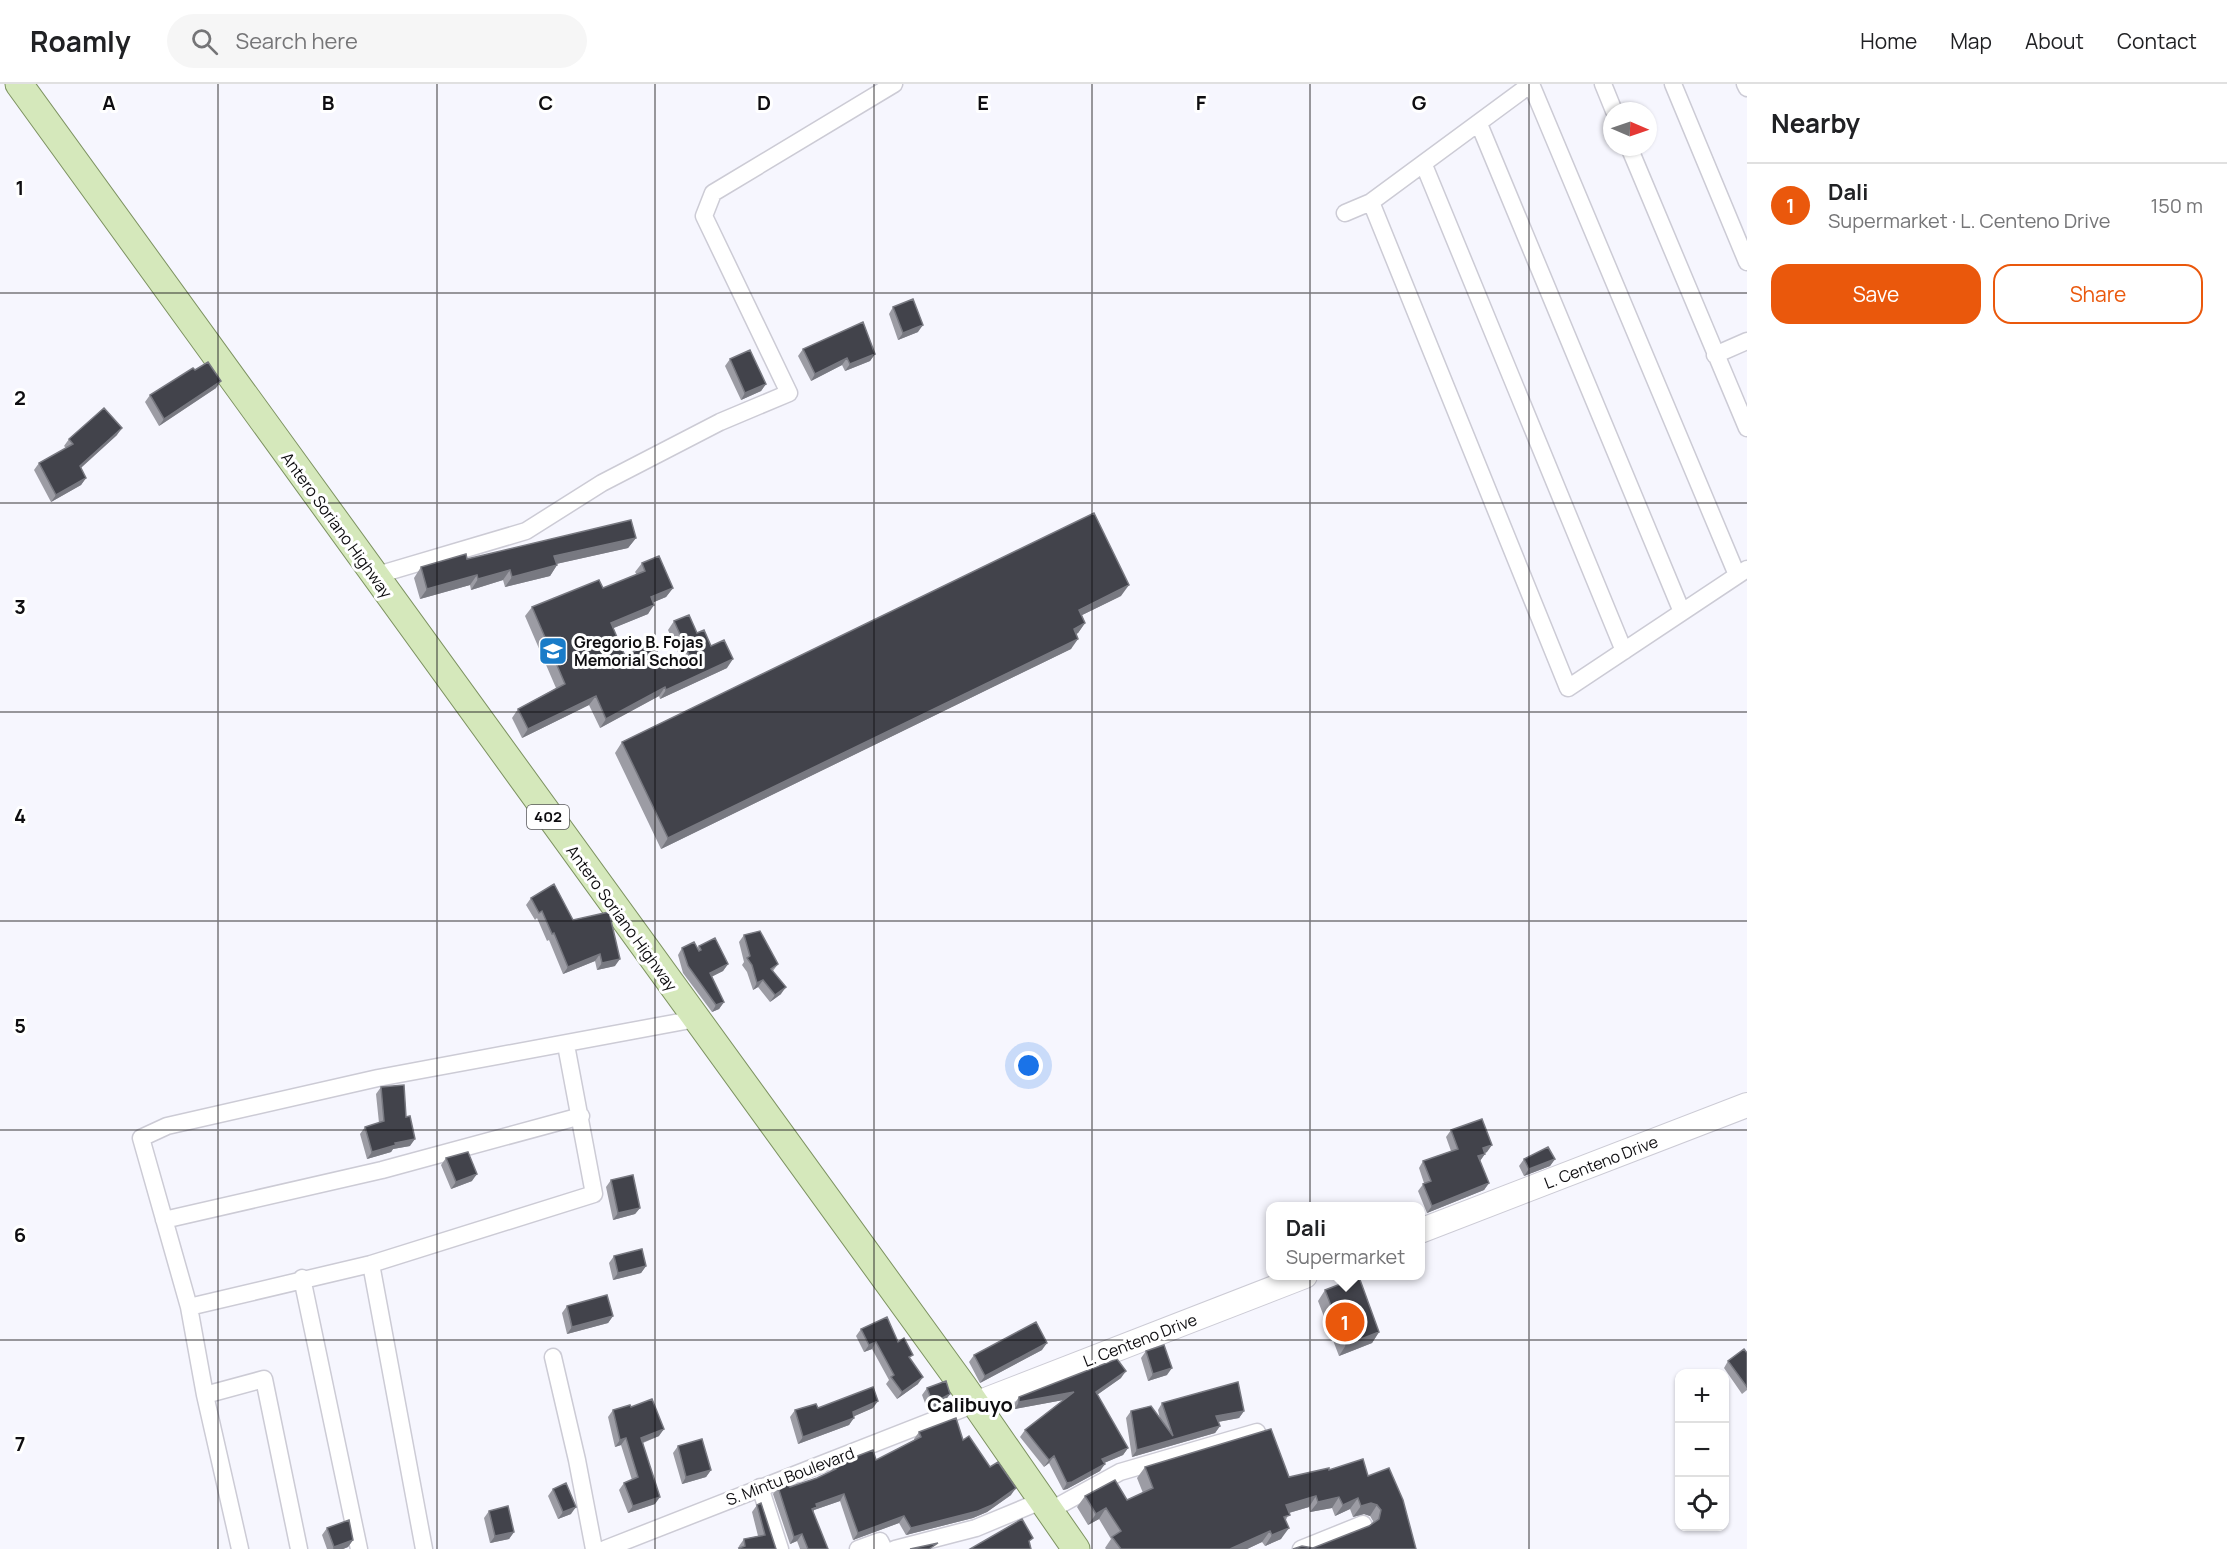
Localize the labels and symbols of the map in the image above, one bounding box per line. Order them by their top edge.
text: A [102,89,116,116]
text: B [322,89,335,116]
text: C [539,89,553,116]
text: D [757,89,771,116]
text: E [977,89,989,116]
text: F [1196,89,1207,116]
text: G [1412,89,1427,116]
north arrow [1603,102,1657,156]
text: 1 [16,174,24,201]
text: 2 [14,384,26,411]
street label: Antero Soriano Highway [277,448,398,603]
text: 3 [14,593,26,620]
place label: Gregorio B. Fojas Memorial School [574,631,704,671]
school or university icon: Gregorio B. Fojas Memorial School [537,635,569,667]
text: 4 [14,802,26,829]
road number: 402 [527,805,569,829]
street label: Antero Soriano Highway [562,841,683,996]
text: 5 [14,1012,26,1039]
your location [1014,1051,1043,1080]
street label: L. Centeno Drive [1541,1130,1661,1194]
text: 6 [14,1221,26,1248]
pin: 1 [1326,1300,1364,1344]
street label: L. Centeno Drive [1080,1308,1200,1372]
district label: Calibuyo [927,1391,1013,1418]
text: 7 [15,1430,25,1457]
street label: S. Mintu Boulevard [723,1441,857,1511]

